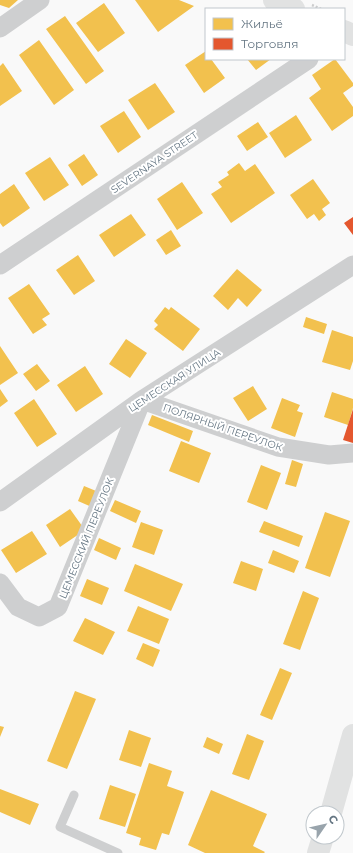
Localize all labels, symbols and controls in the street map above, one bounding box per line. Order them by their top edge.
legend [205,8,345,60]
text: Жильё [241,16,283,31]
text: Торговля [241,36,298,51]
street label: SEVERNAYA STREET [108,128,200,196]
street label: ЦЕМЕССКАЯ УЛИЦА [126,345,223,415]
street label: ПОЛЯРНЫЙ ПЕРЕУЛОК [161,401,284,454]
street label: ЦЕМЕССКИЙ ПЕРЕУЛОК [56,476,117,601]
north arrow [305,805,345,845]
text: С [325,812,341,827]

